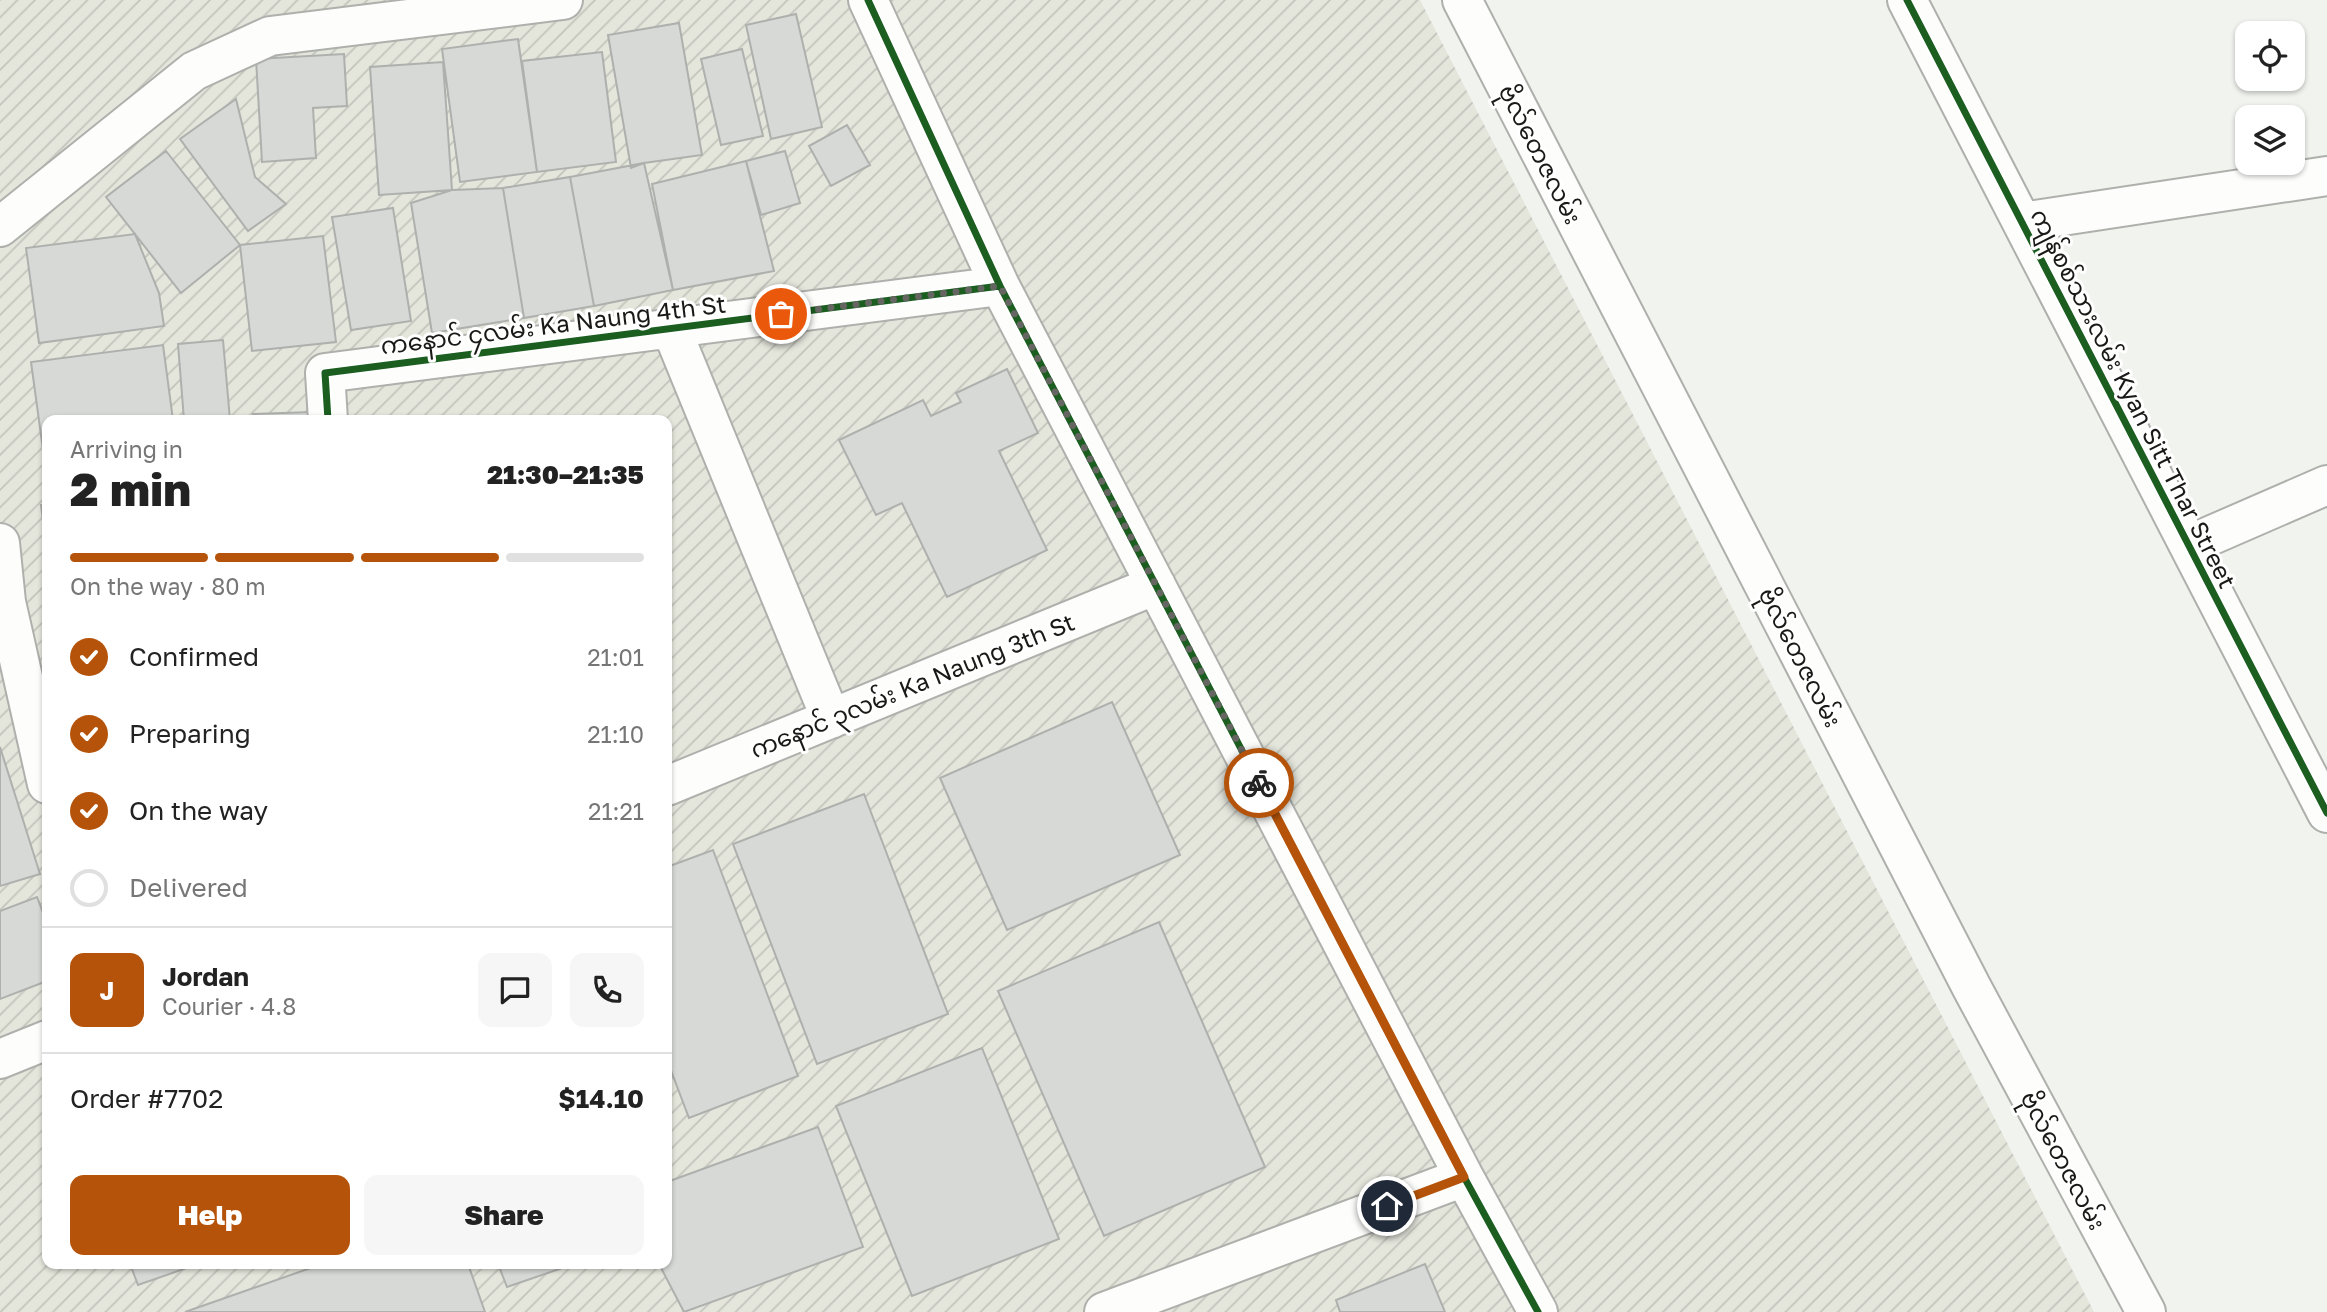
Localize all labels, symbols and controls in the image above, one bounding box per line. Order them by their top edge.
map controls [2235,21,2305,175]
button: locate [2235,21,2305,91]
street label: ဗိုလ်တေဇလမ်း [1488,79,1589,231]
button: layers [2235,105,2305,175]
street label: ကျန်စစ်သားလမ်း Kyan Sitt Thar Street [2020,203,2243,595]
pin [751,284,811,344]
street label: ကနောင် ၄လမ်း Ka Naung 4th St [379,288,728,366]
icon: bag [762,295,800,333]
text: Arriving in [70,435,183,463]
text: 21:30–21:35 [487,459,644,490]
text: 2 min [70,461,191,516]
text: On the way · 80 m [70,572,266,600]
street label: ဗိုလ်တေဇလမ်း [1748,582,1849,734]
street label: ကနောင် ၃လမ်း Ka Naung 3th St [746,607,1081,769]
icon: check [70,638,108,676]
text: Confirmed [129,641,259,672]
text: 21:01 [587,643,644,671]
icon: check [70,715,108,753]
text: Preparing [129,718,251,749]
text: 21:10 [587,720,644,748]
courier [1224,748,1294,818]
icon: bike [1240,764,1278,802]
icon: check [70,792,108,830]
text: On the way [129,795,268,826]
text: 21:21 [588,797,644,825]
text: Delivered [129,872,248,903]
button: chat [478,953,552,1027]
button: phone [570,953,644,1027]
text: Jordan [162,961,249,992]
text: J [100,975,114,1006]
text: Courier · 4.8 [162,992,296,1020]
text: Order #7702 [70,1083,223,1114]
text: $14.10 [558,1083,644,1114]
street label: ဗိုလ်တေဇလမ်း [2010,1086,2113,1237]
button: Help [70,1175,350,1255]
button: Share [364,1175,644,1255]
pin [1357,1176,1417,1236]
icon: home [1368,1187,1406,1225]

